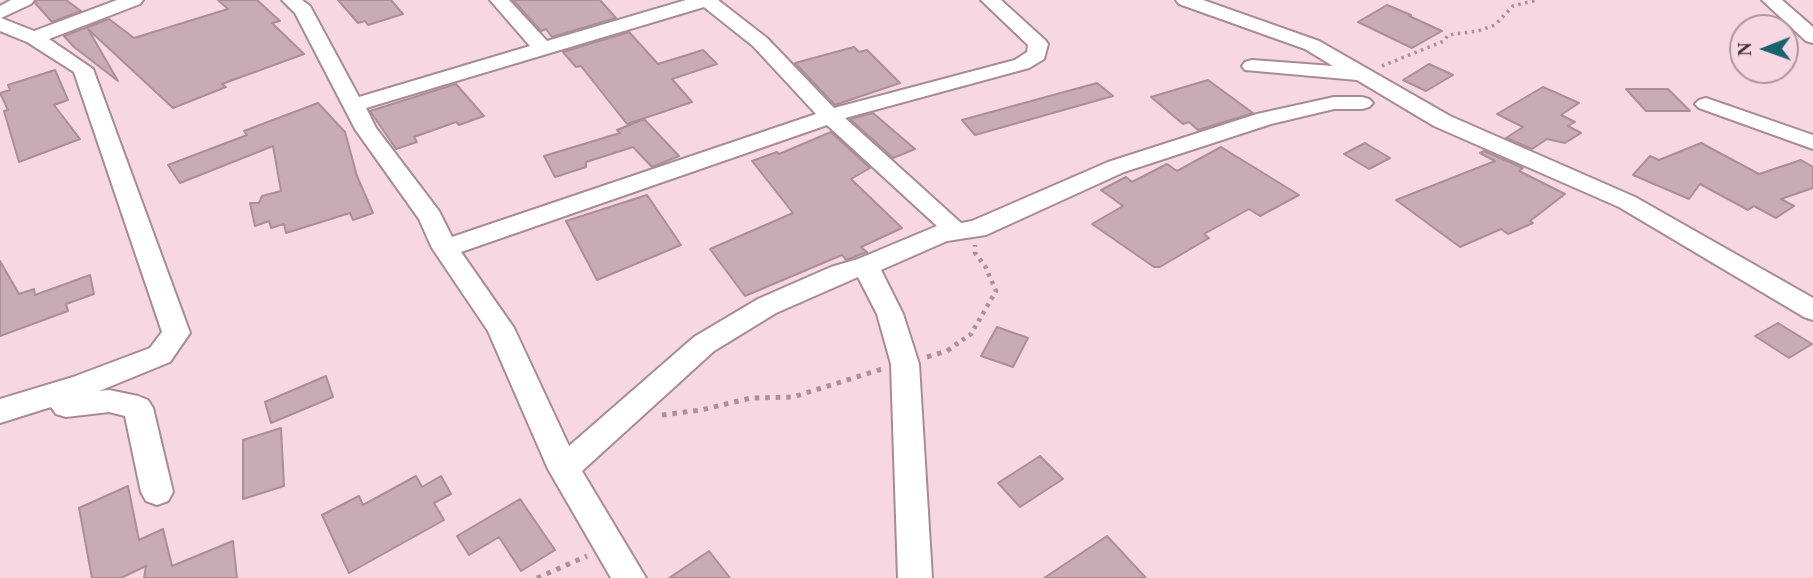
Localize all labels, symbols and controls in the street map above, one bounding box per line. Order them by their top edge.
north arrow [1729,14,1799,84]
text: N [1734,42,1755,56]

